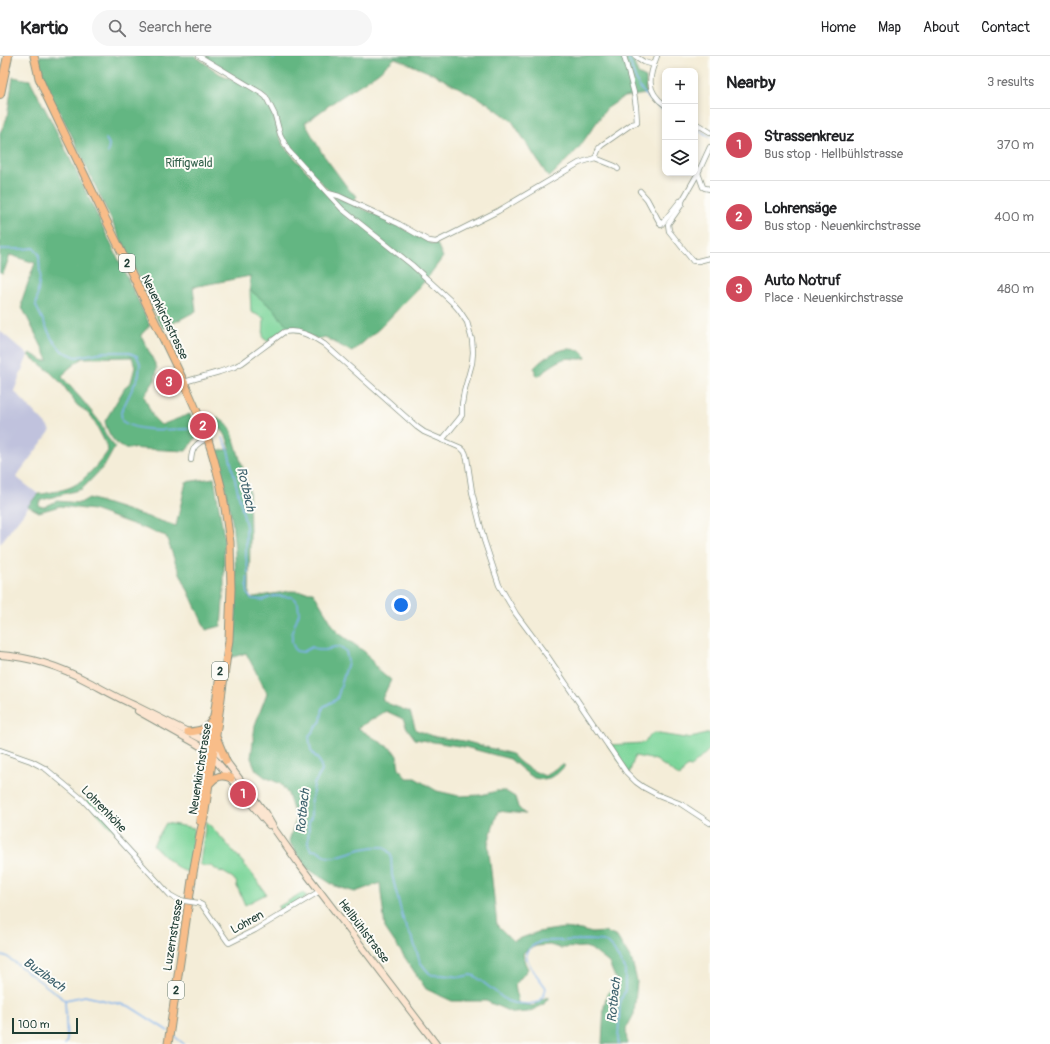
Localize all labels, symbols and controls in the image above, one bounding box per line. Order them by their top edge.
search box [92,10,372,46]
text: Kartio [20,16,68,40]
icon: search [106,17,128,39]
text: Search here [138,18,212,37]
text: Home [821,19,856,36]
text: Map [878,19,901,36]
text: About [923,19,959,36]
text: Contact [981,19,1030,36]
map controls [662,68,698,176]
button: + [662,68,698,104]
text: Nearby [726,72,775,93]
text: 3 results [987,74,1034,90]
button: − [662,104,698,140]
text: Strassenkreuz [764,127,854,146]
text: 1 [736,137,742,153]
text: 370 m [997,137,1034,153]
button: layers [662,140,698,176]
text: Bus stop · Hellbühlstrasse [764,146,903,162]
park label: Riffigwald [165,156,213,171]
text: Lohrensäge [764,199,837,218]
text: 2 [735,209,743,225]
text: 400 m [994,209,1034,225]
text: Bus stop · Neuenkirchstrasse [764,218,921,234]
road number: 2 [119,254,135,272]
text: Auto Notruf [764,271,841,290]
street label: Neuenkirchstrasse [138,272,192,362]
text: 3 [735,281,743,297]
text: 480 m [997,281,1034,297]
text: Place · Neuenkirchstrasse [764,290,903,306]
pin: 3 [156,367,182,397]
pin: 2 [190,411,216,441]
water label: Rotbach [233,466,259,514]
your location [391,595,411,615]
road number: 2 [212,662,228,680]
street label: Neuenkirchstrasse [186,722,215,816]
pin: 1 [230,779,256,809]
street label: Lohrenhöhe [78,783,130,836]
water label: Rotbach [293,787,313,834]
street label: Hellbühlstrasse [335,896,393,966]
street label: Luzernstrasse [160,898,187,972]
street label: Lohren [228,907,267,938]
water label: Buzibach [20,954,69,996]
water label: Rotbach [604,976,624,1023]
road number: 2 [168,981,184,999]
scale bar [12,1016,78,1035]
text: 100 m [18,1018,49,1031]

